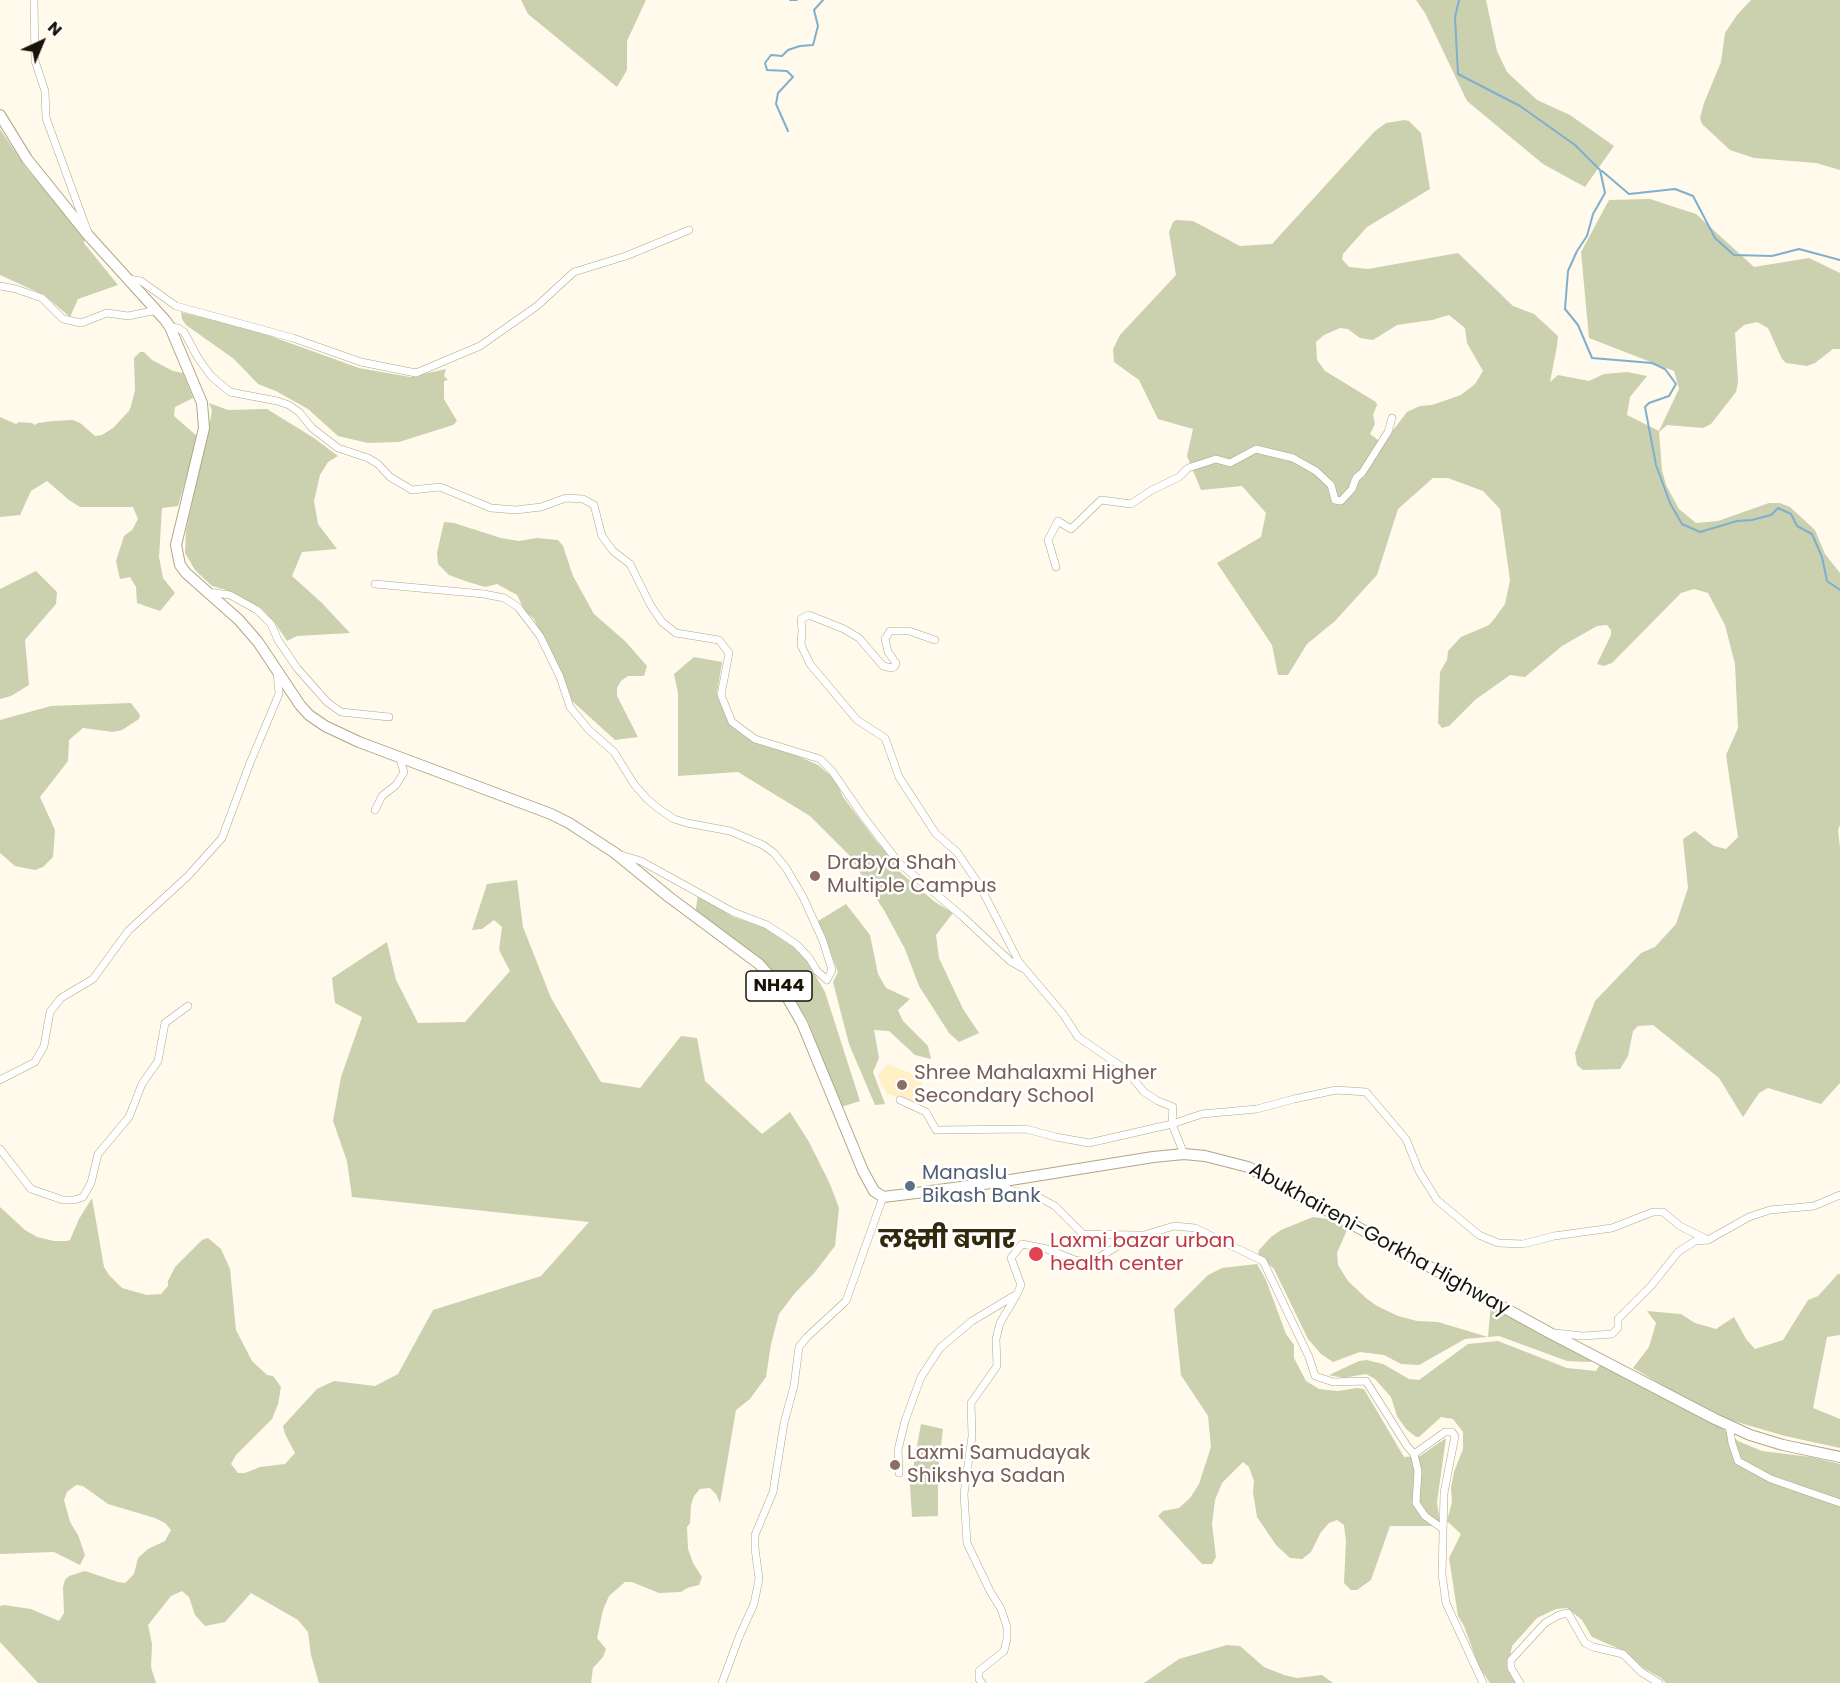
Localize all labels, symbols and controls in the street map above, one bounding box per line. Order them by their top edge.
north arrow [12,12,72,72]
text: N [43,16,67,41]
place label: Drabya Shah Multiple Campus [827,852,997,899]
marker: Drabya Shah Multiple Campus [808,869,822,883]
road number: NH44 [746,971,812,1001]
place label: Shree Mahalaxmi Higher Secondary School [914,1062,1157,1109]
marker: Shree Mahalaxmi Higher Secondary School [895,1078,909,1092]
street label: Abukhaireni-Gorkha Highway [1245,1158,1513,1322]
place label: Manaslu Bikash Bank [922,1162,1040,1209]
marker: Manaslu Bikash Bank [903,1179,917,1193]
district label: लक्ष्मी बजार [879,1225,1015,1257]
place label: Laxmi bazar urban health center [1050,1230,1235,1277]
marker: Laxmi bazar urban health center [1027,1245,1045,1263]
place label: Laxmi Samudayak Shikshya Sadan [907,1442,1090,1489]
marker: Laxmi Samudayak Shikshya Sadan [888,1458,902,1472]

